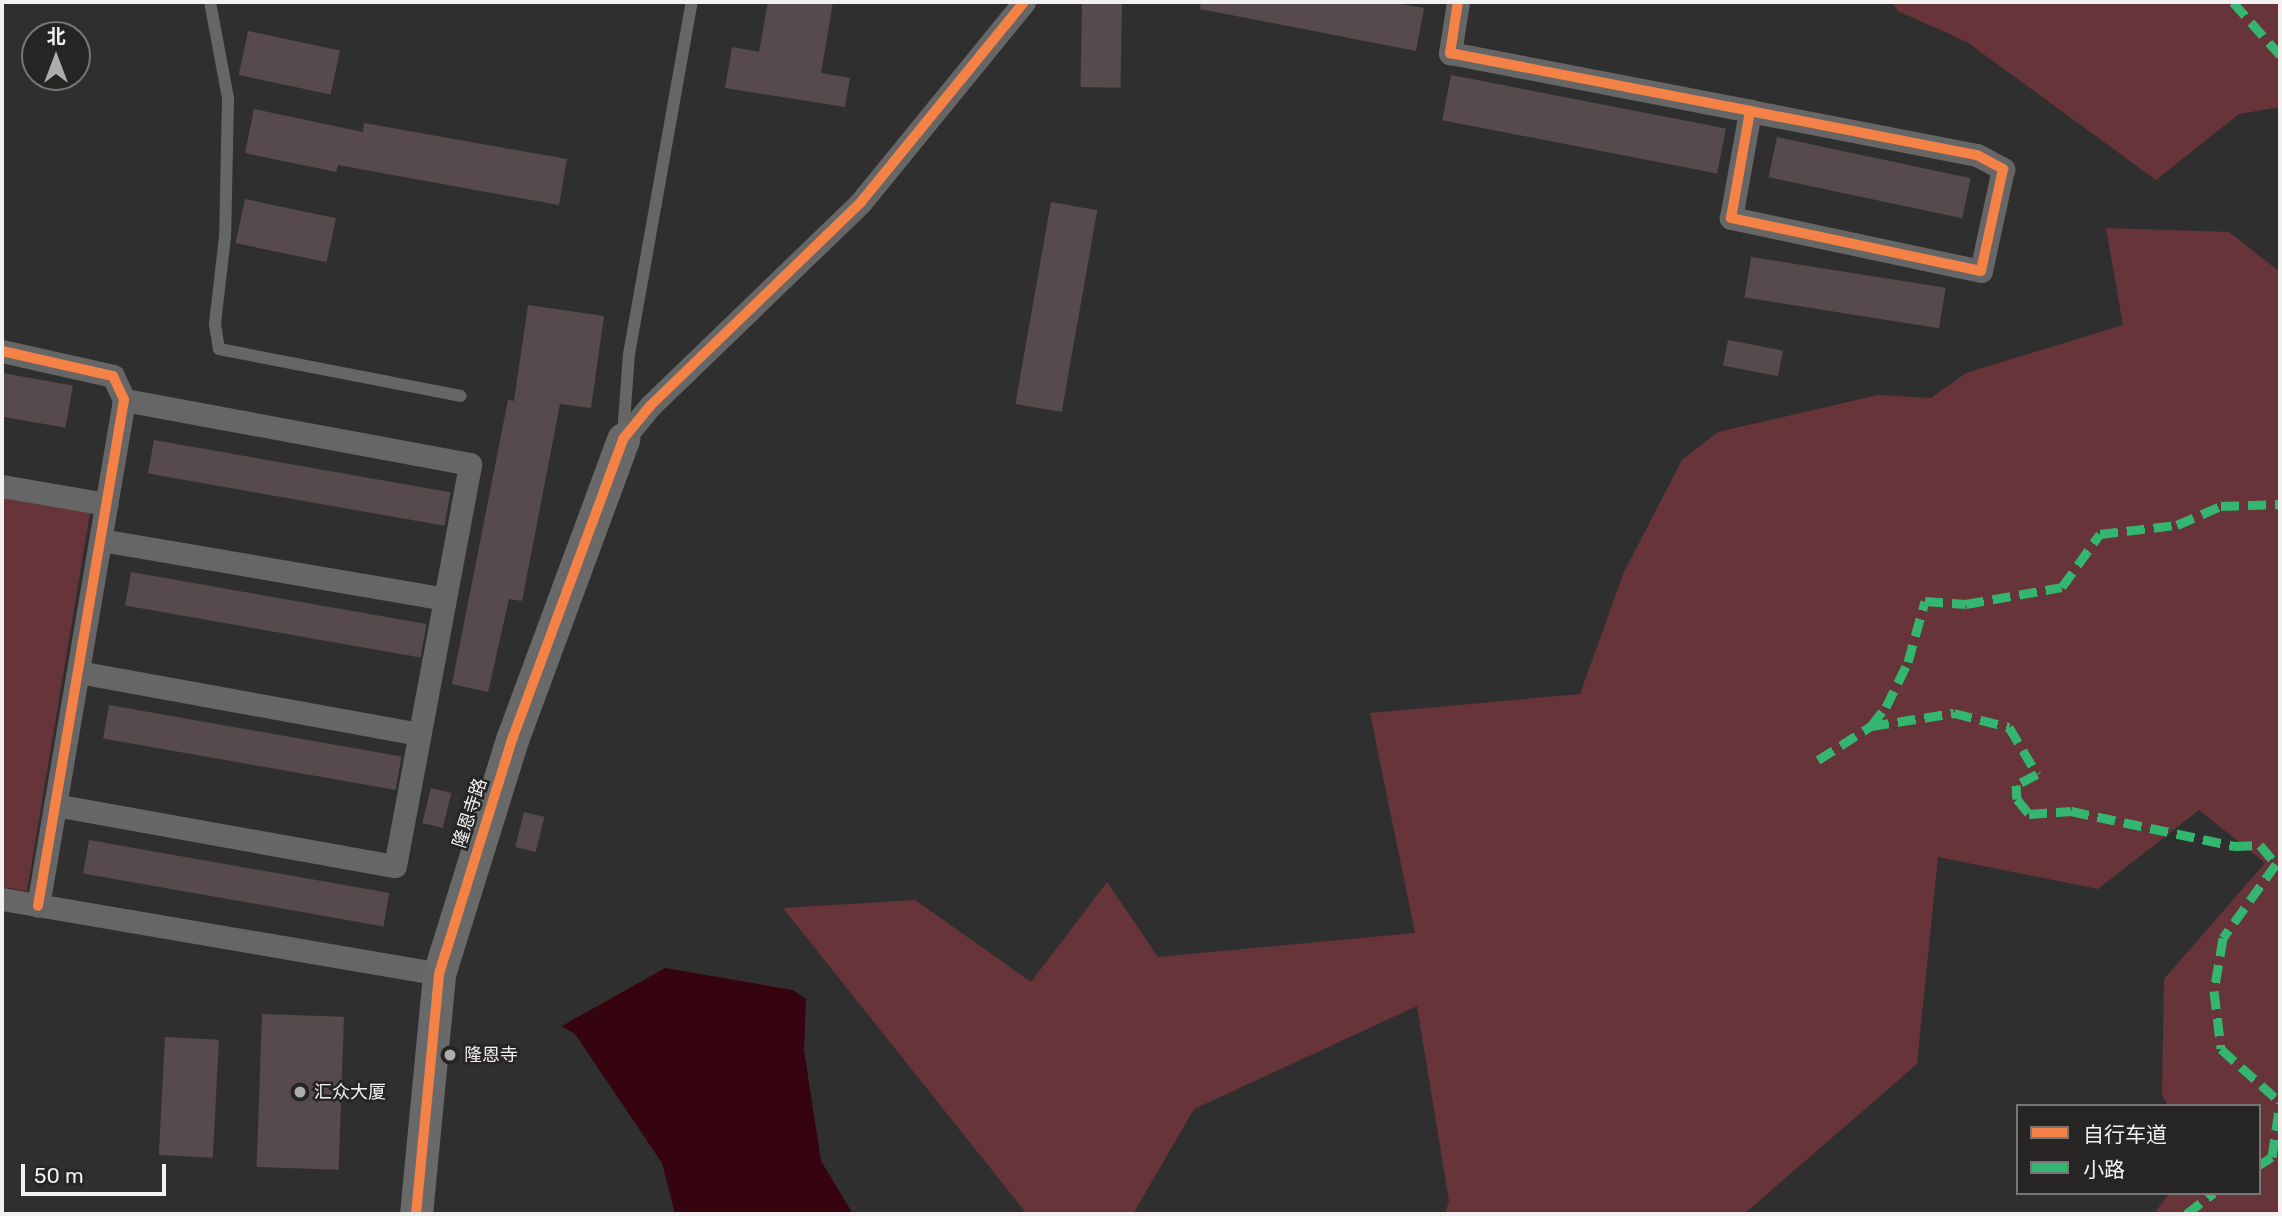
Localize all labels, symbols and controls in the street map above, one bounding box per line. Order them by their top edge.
north arrow [21,21,91,91]
text: 北 [46,25,66,48]
street label: 隆恩寺路 [449,775,491,851]
place label: 隆恩寺 [464,1044,518,1066]
marker: 隆恩寺 [442,1047,458,1063]
place label: 汇众大厦 [314,1081,386,1103]
marker: 汇众大厦 [292,1084,308,1100]
legend [2016,1104,2261,1195]
text: 自行车道 [2083,1122,2167,1147]
scale bar [24,1150,170,1194]
text: 小路 [2083,1157,2125,1182]
text: 50 m [34,1163,84,1188]

